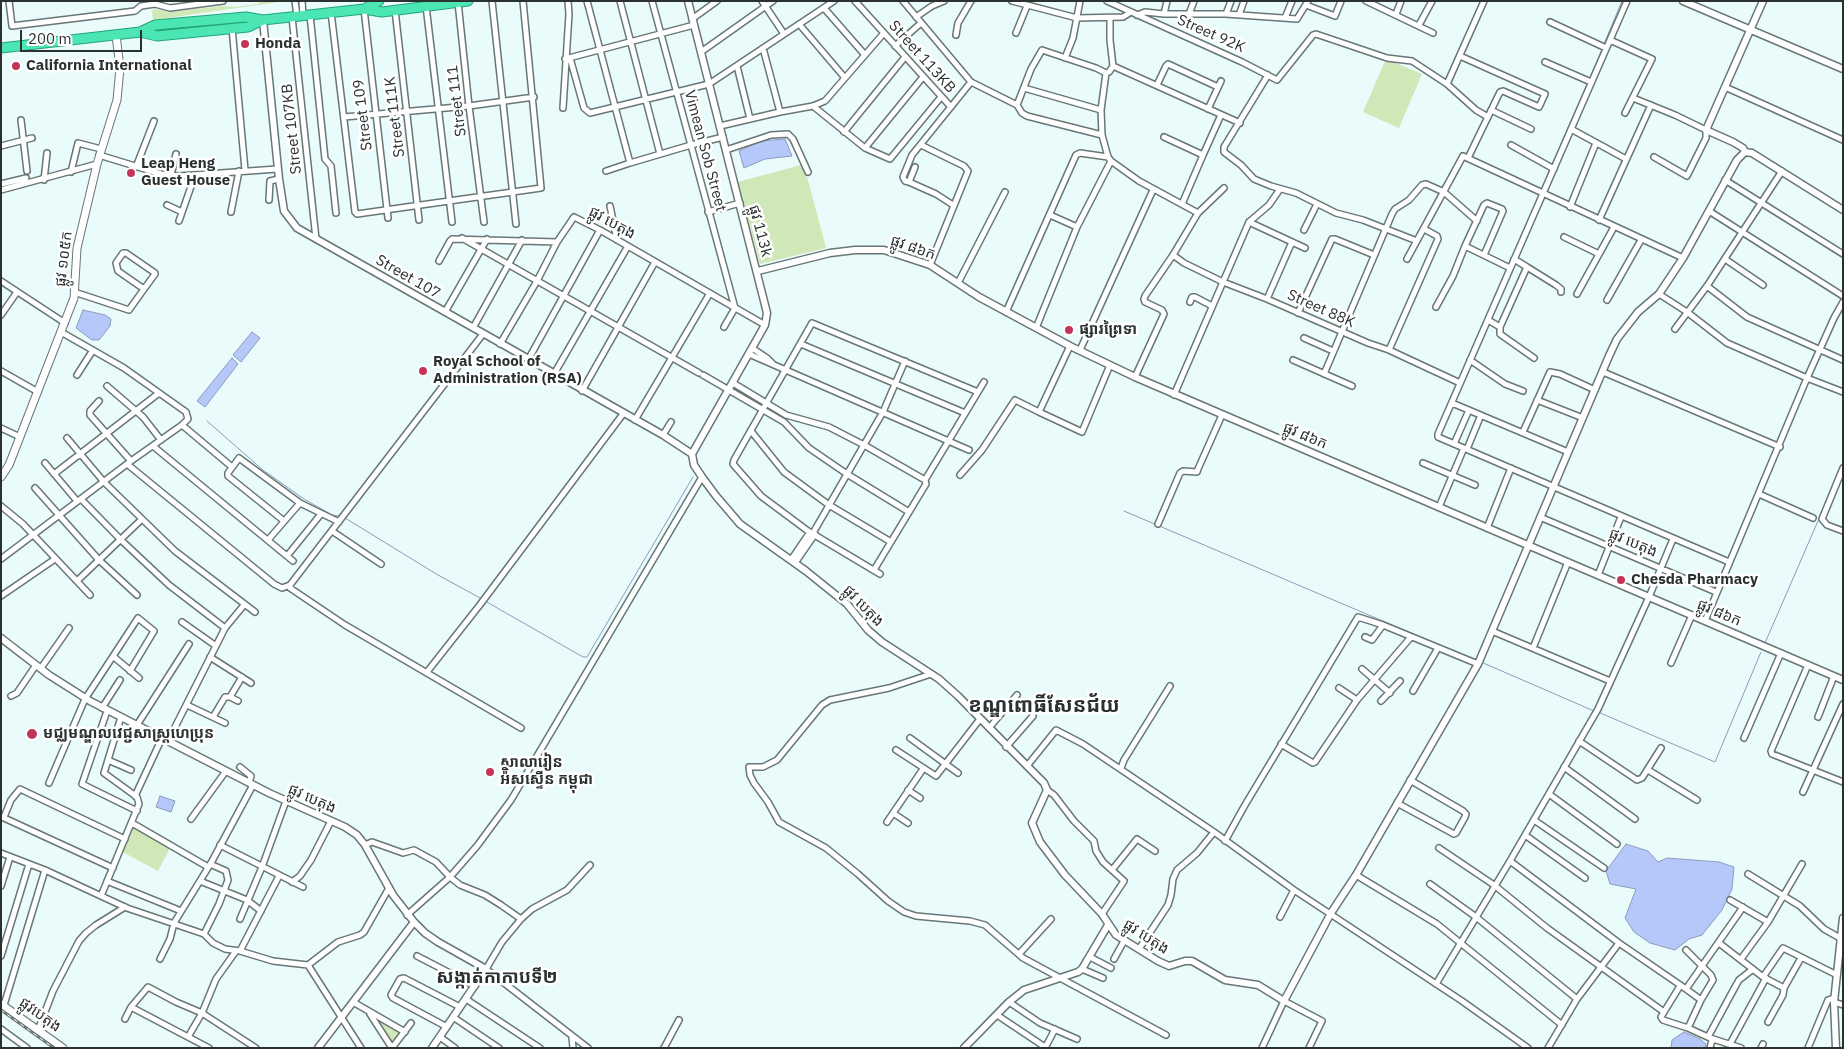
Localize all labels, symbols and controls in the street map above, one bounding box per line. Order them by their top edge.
street label: Street 92K [1174,11,1248,57]
street label: Street 113KB [885,17,959,97]
scale bar [22,20,145,52]
text: 200 m [28,29,72,48]
place label: Honda [255,35,301,53]
marker: Honda [239,38,251,50]
place label: California International [26,57,192,75]
marker: California International [10,60,22,72]
street label: Street 111 [444,64,470,138]
street label: Street 111K [381,76,409,158]
street label: Street 109 [350,78,376,152]
street label: Street 107KB [278,83,306,175]
street label: Vimean Sob Street [680,88,730,214]
place label: Leap Heng Guest House [141,155,230,190]
marker: Leap Heng Guest House [125,167,137,179]
street label: ផ្លូវ បេតុង [585,203,639,243]
street label: ផ្លូវ 113k [744,203,776,259]
street label: ផ្លូវ ១០៥ក [52,230,76,288]
street label: ផ្លូវ ៨៦ក [888,232,938,264]
street label: Street 107 [372,251,444,303]
street label: Street 88K [1284,286,1358,332]
place label: ផ្សារព្រៃទា [1079,321,1137,339]
marker: ផ្សារព្រៃទា [1063,324,1075,336]
place label: Royal School of Administration (RSA) [433,353,582,388]
marker: Royal School of Administration (RSA) [417,365,429,377]
street label: ផ្លូវ ៨៦ក [1280,419,1330,453]
street label: ផ្លូវ បេតុង [1606,525,1660,561]
place label: Chesda Pharmacy [1631,571,1758,589]
marker: Chesda Pharmacy [1615,574,1627,586]
street label: ផ្លូវ បេតុង [839,581,887,631]
street label: ផ្លូវ ៨៦ក [1694,596,1744,630]
district label: ខណ្ឌពោធិ៍សែនជ័យ [968,694,1120,718]
place label: មជ្ឈមណ្ឌលវេជ្ជសាស្ត្រហេប្រុន [43,725,214,743]
marker: មជ្ឈមណ្ឌលវេជ្ជសាស្ត្រហេប្រុន [25,727,39,741]
place label: សាលារៀន អ៉ិសស្ទើន កម្ពុជា [500,754,593,789]
marker: សាលារៀន អ៉ិសស្ទើន កម្ពុជា [484,766,496,778]
street label: ផ្លូវ បេតុង [285,780,339,818]
street label: ផ្លូវ បេតុង [1120,916,1172,958]
district label: សង្កាត់កាកាបទី២ [436,967,558,989]
street label: ផ្លូវបេតុង [16,994,64,1036]

